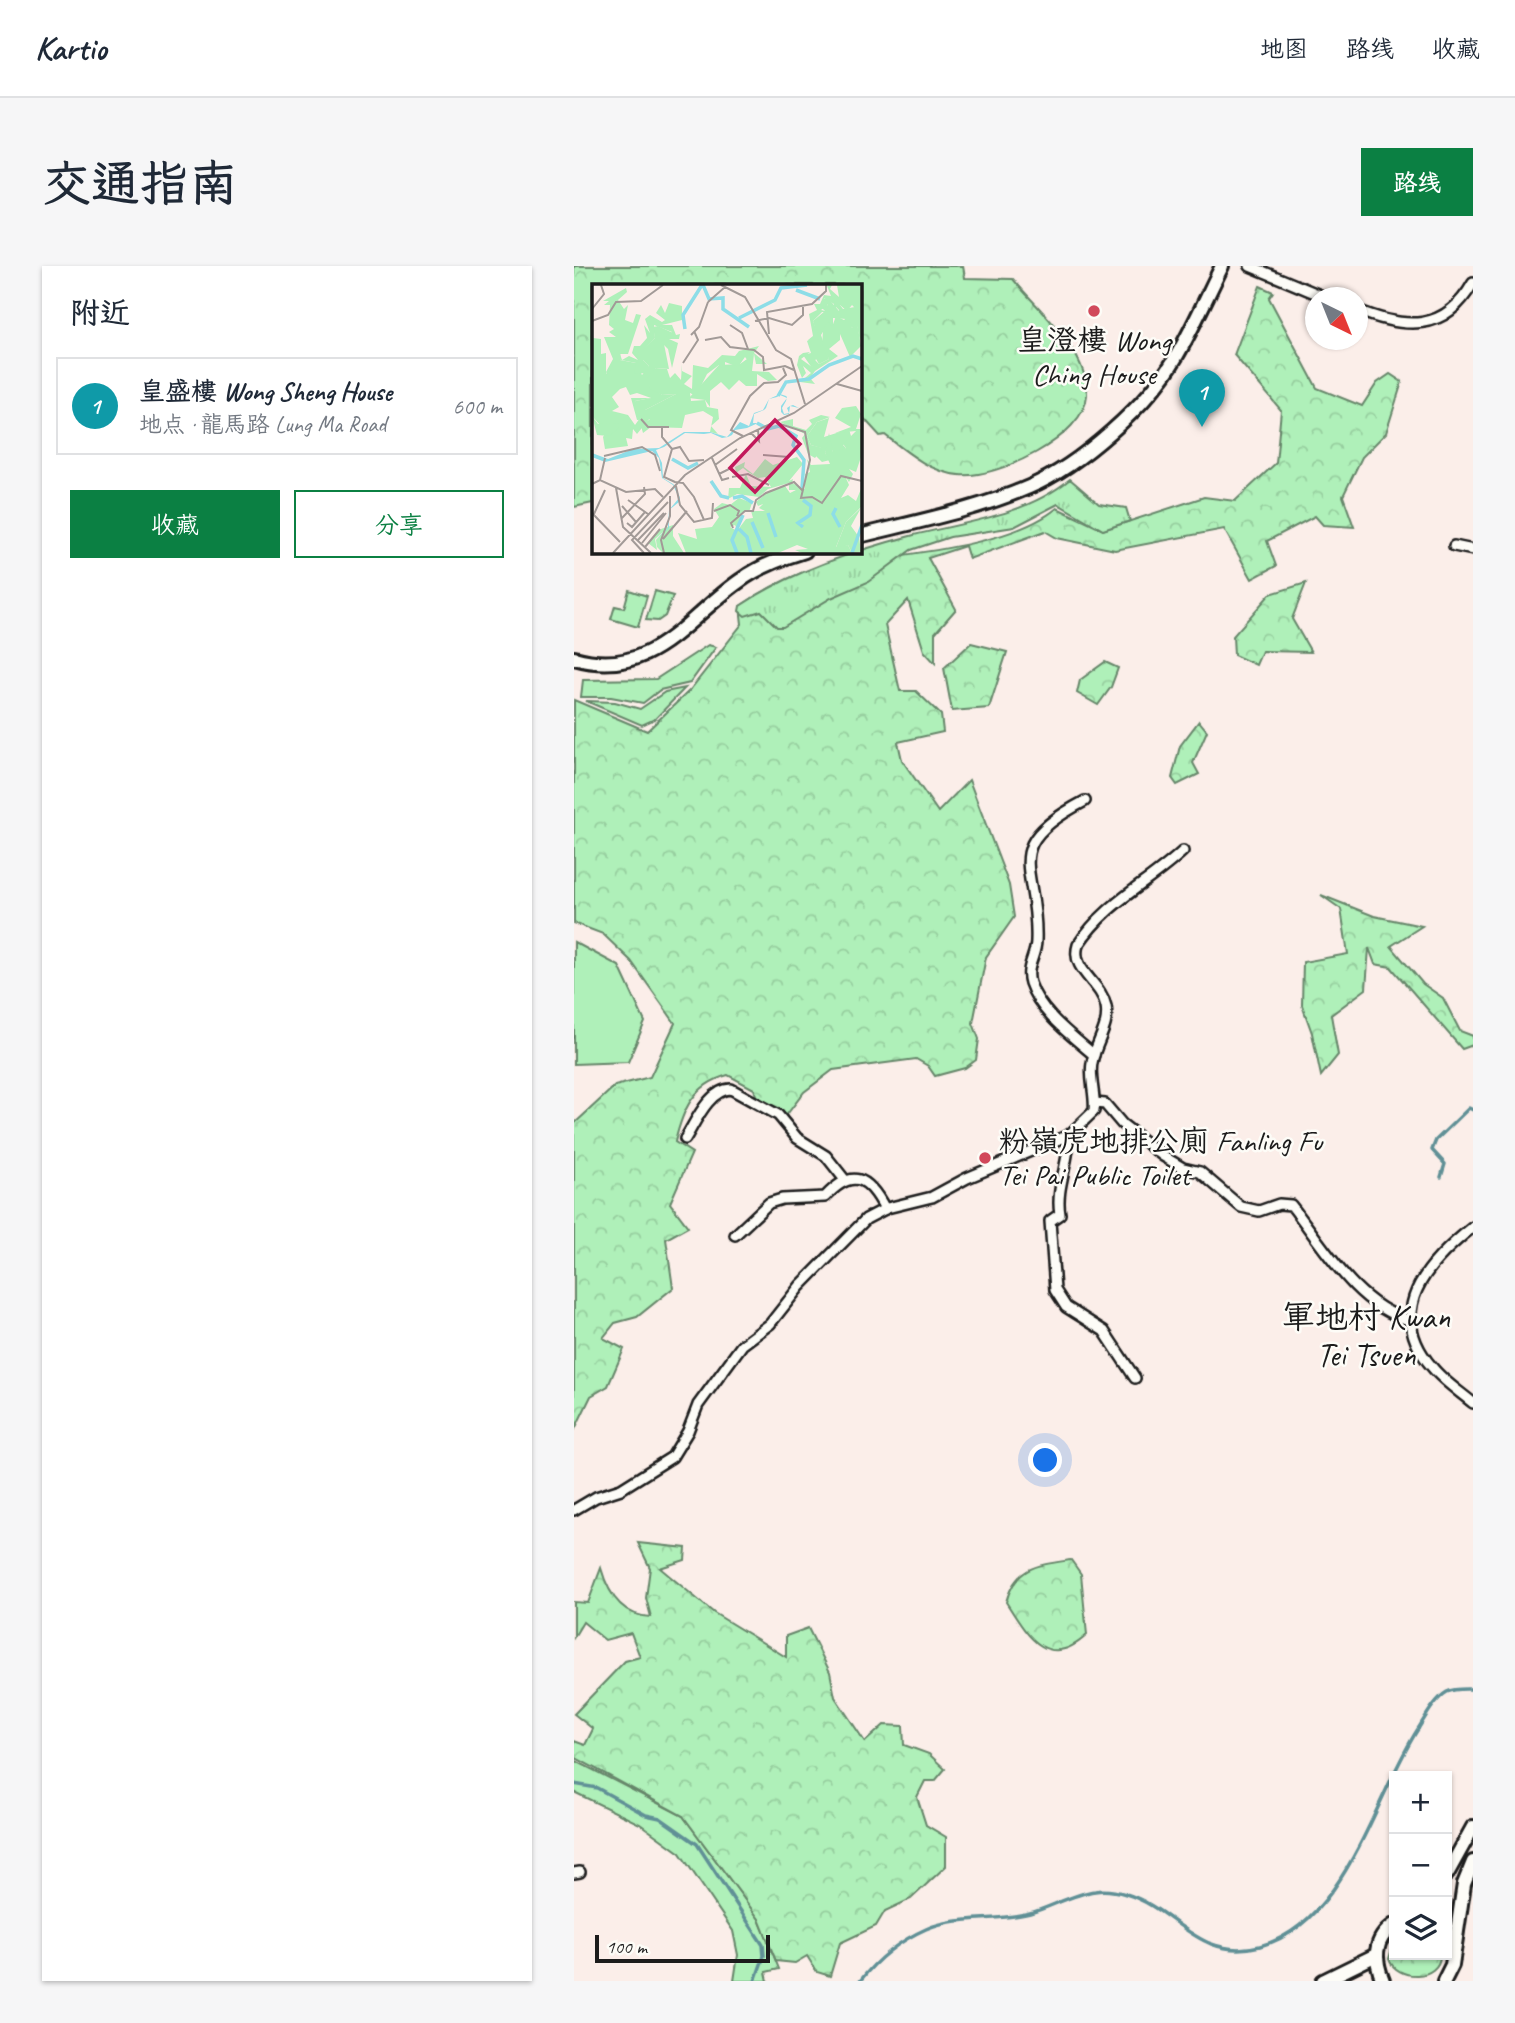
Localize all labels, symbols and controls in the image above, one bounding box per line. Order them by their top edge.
text: Kartio [35,27,106,69]
text: 地图 [1260,34,1308,64]
text: 路线 [1346,34,1394,64]
text: 收藏 [1432,34,1480,64]
button: 路线 [1361,148,1473,216]
text: 交通指南 [42,153,238,215]
inset map [592,284,861,553]
north arrow [1305,287,1368,350]
text: 附近 [70,294,130,332]
marker: 皇澄樓 Wong Ching House [1086,303,1102,319]
place label: 皇澄樓 Wong Ching House [1017,321,1173,393]
pin: 1 [1179,369,1225,427]
text: 皇盛樓 Wong Sheng House [139,375,392,408]
text: 1 [90,392,100,421]
text: 600 m [453,392,502,421]
text: 地点 · 龍馬路 Lung Ma Road [139,410,386,439]
button: 收藏 [70,490,280,558]
button: 分享 [294,490,504,558]
place label: 粉嶺虎地排公廁 Fanling Fu Tei Pai Public Toilet [999,1122,1324,1194]
marker: 粉嶺虎地排公廁 Fanling Fu Tei Pai Public Toilet [977,1150,993,1166]
district label: 軍地村 Kwan Tei Tsuen [1282,1296,1450,1376]
your location [1028,1443,1062,1477]
map controls [1389,1771,1452,1960]
button: + [1389,1771,1452,1834]
button: − [1389,1834,1452,1897]
button: layers [1389,1897,1452,1960]
scale bar [595,1932,770,1964]
text: 100 m [606,1935,647,1959]

